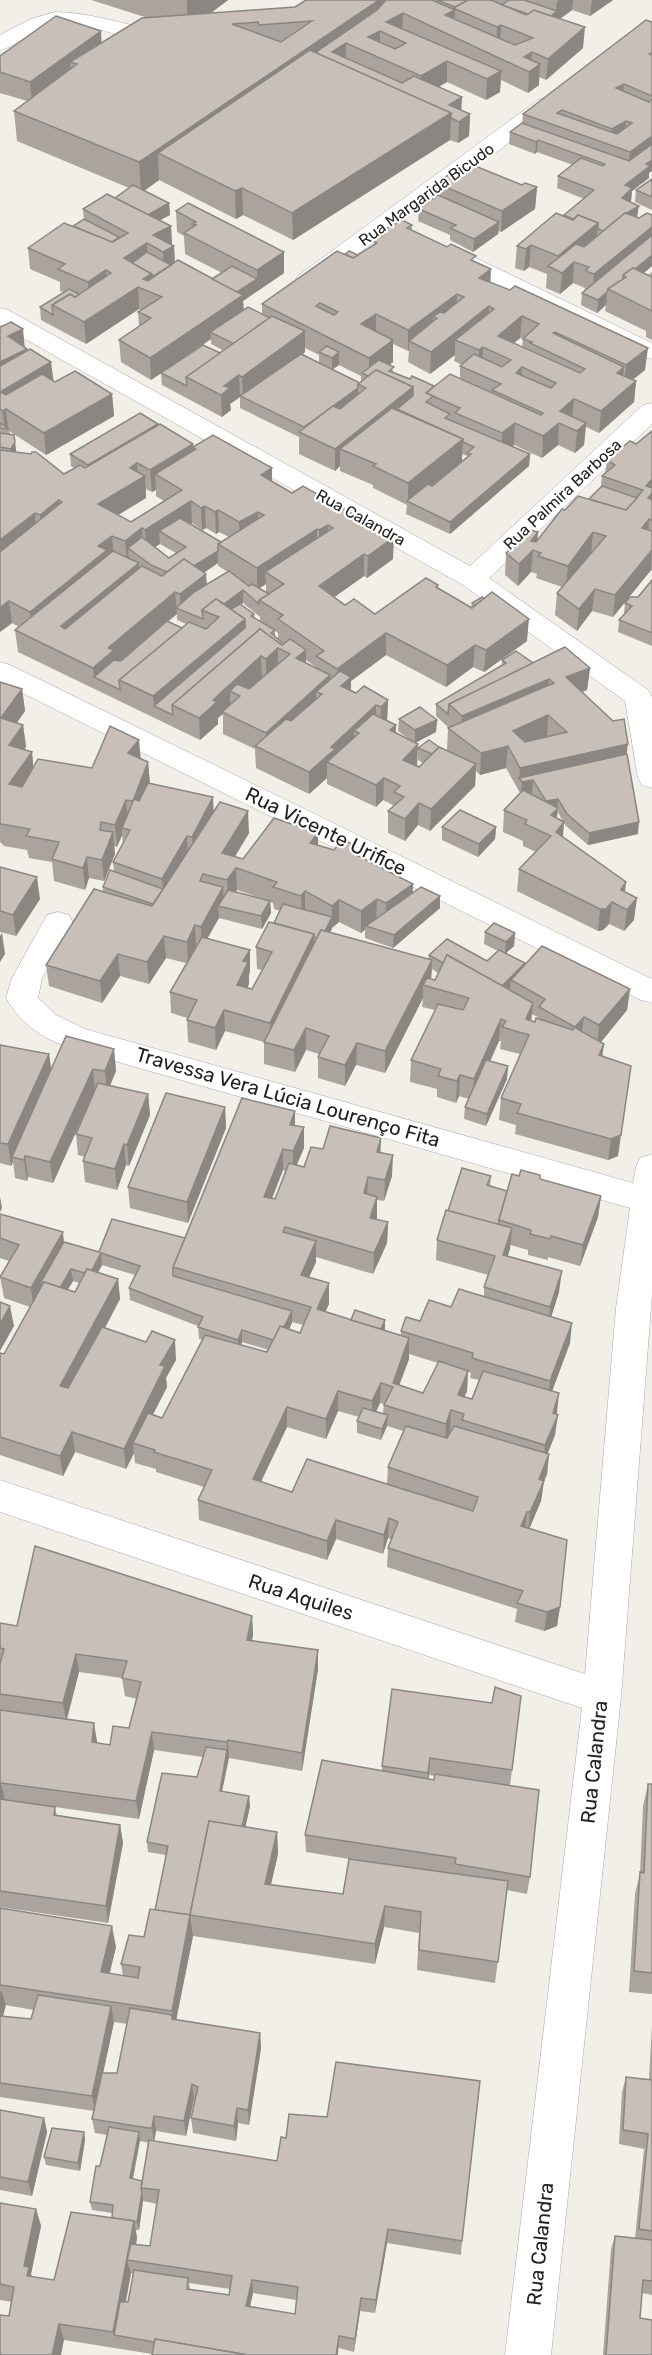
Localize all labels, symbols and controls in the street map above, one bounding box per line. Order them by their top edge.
street label: Rua Margarida Bicudo [355,139,498,250]
street label: Rua Palmira Barbosa [500,435,625,554]
street label: Rua Calandra [313,485,409,550]
street label: Rua Vicente Urifice [242,782,410,880]
street label: Travessa Vera Lúcia Lourenço Fita [133,1042,443,1152]
street label: Rua Aquiles [246,1569,356,1625]
street label: Rua Calandra [576,1699,612,1825]
street label: Rua Calandra [522,2181,558,2307]

